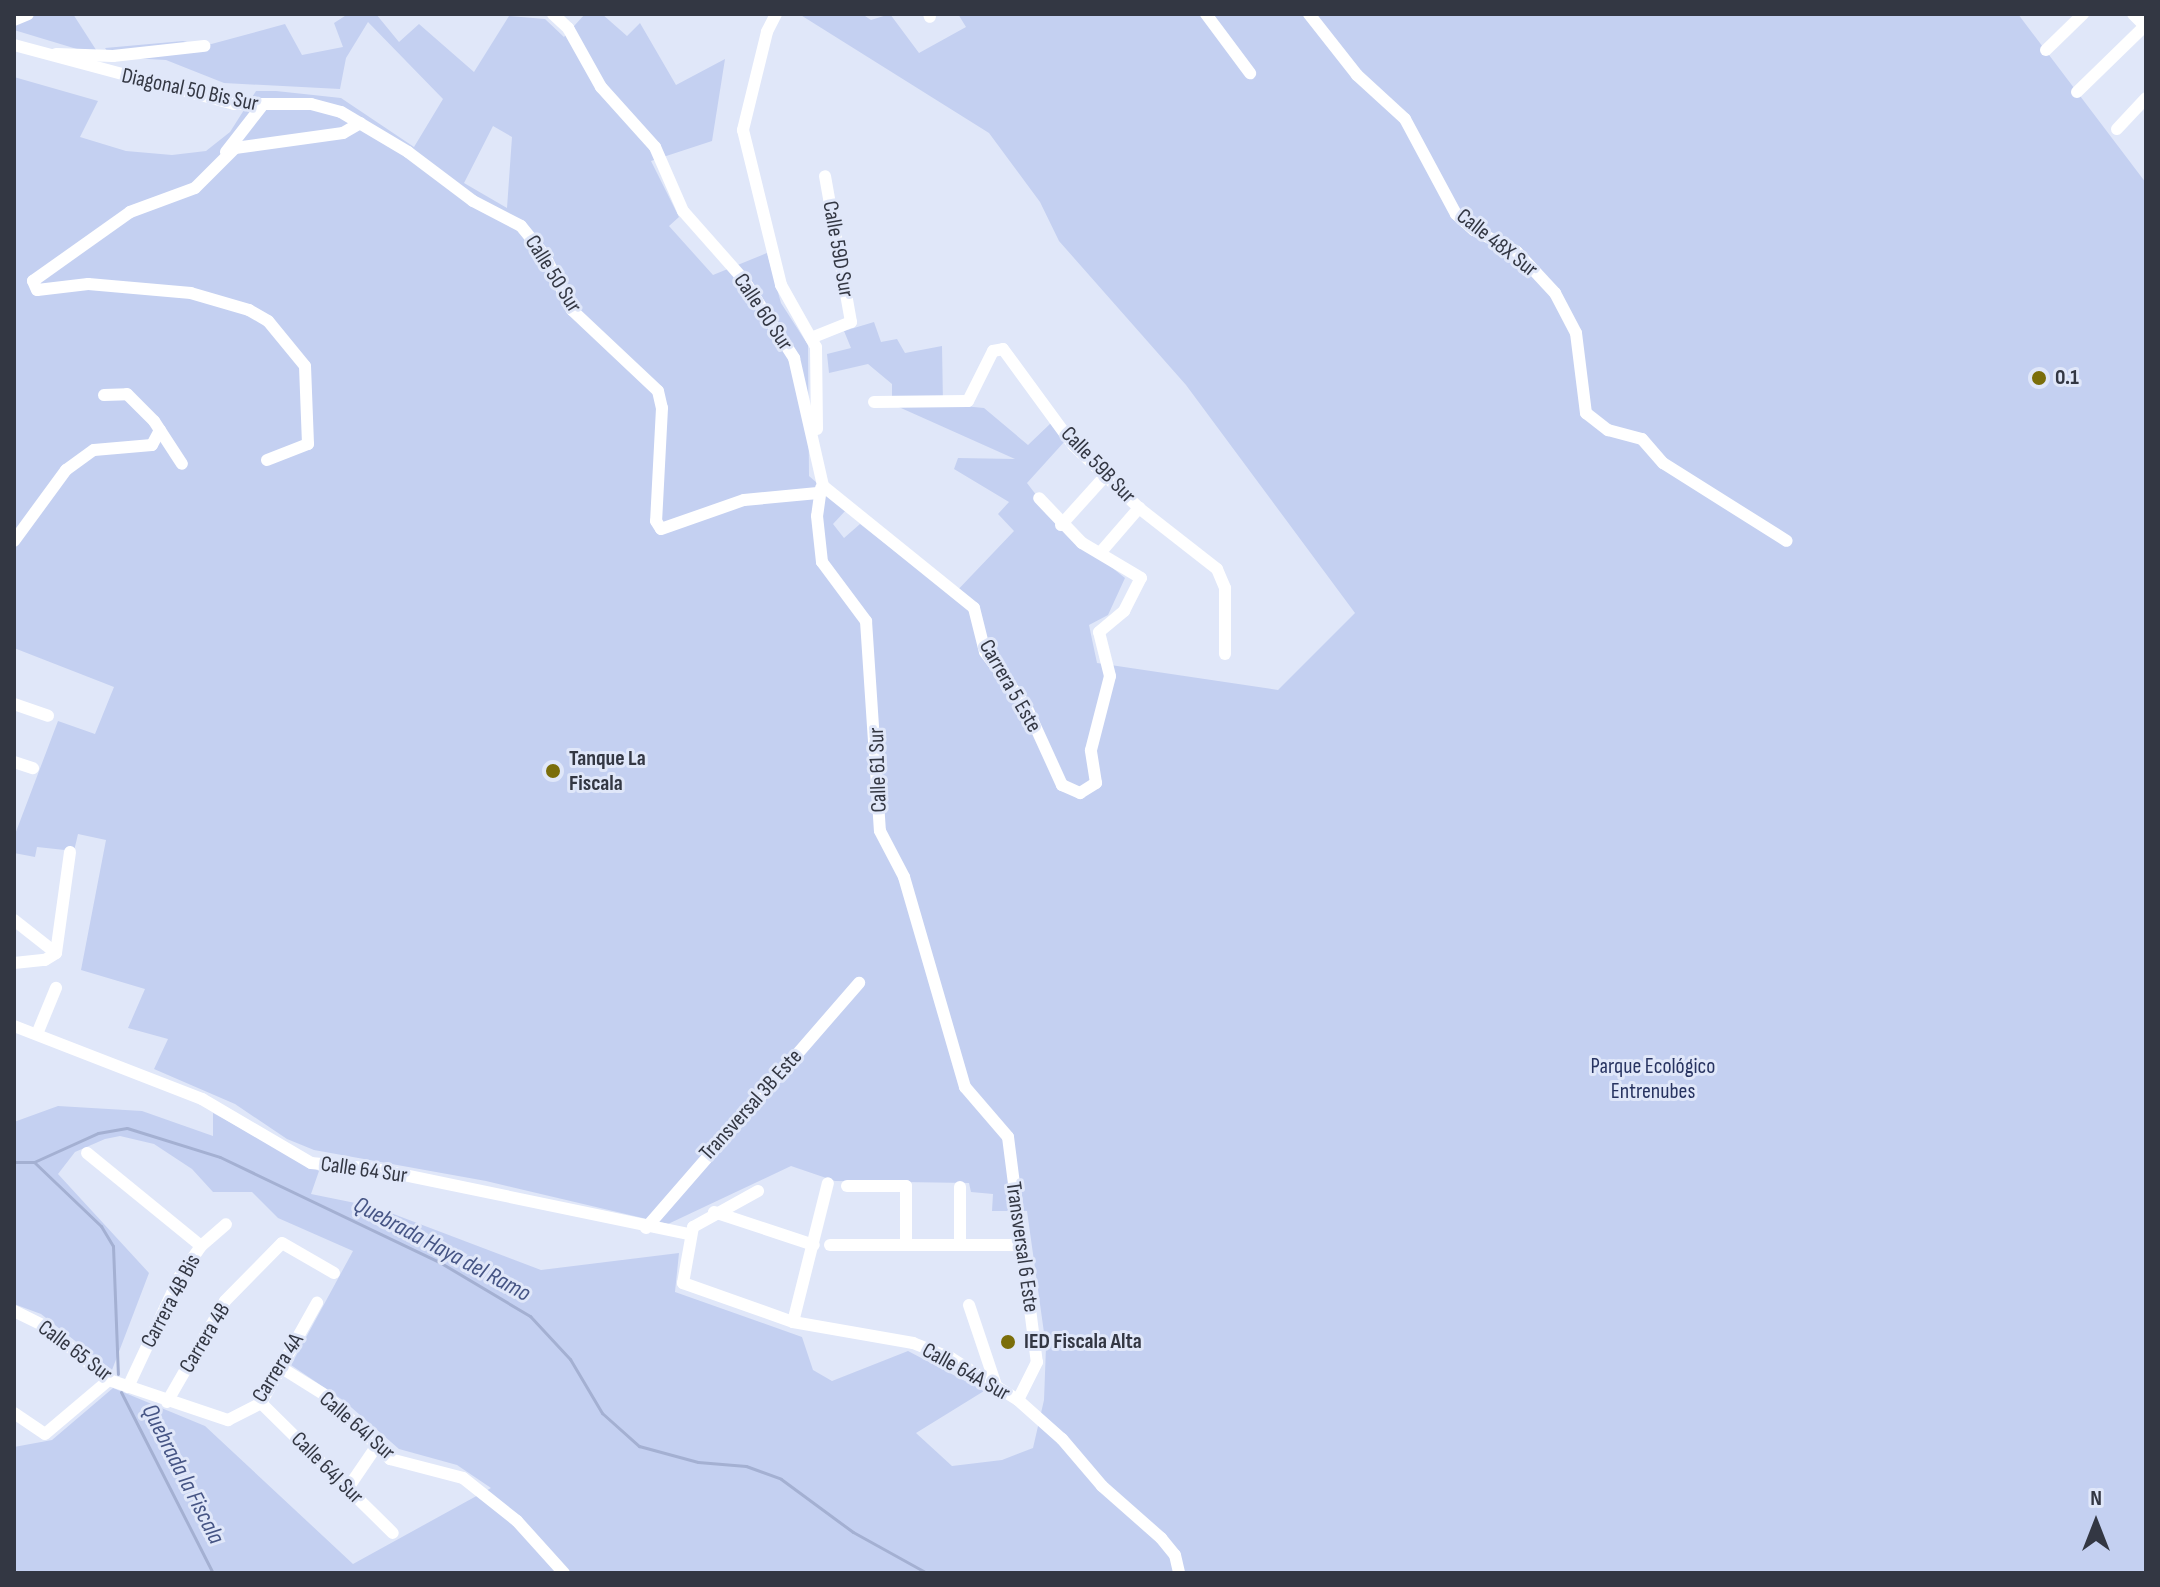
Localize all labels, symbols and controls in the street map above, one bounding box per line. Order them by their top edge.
street label: Diagonal 50 Bis Sur [119,63,261,117]
street label: Calle 59D Sur [817,199,859,299]
street label: Calle 48X Sur [1451,203,1543,283]
street label: Calle 50 Sur [519,230,587,318]
street label: Calle 60 Sur [728,268,798,356]
place label: 0.1 [2055,365,2079,391]
marker: 0.1 [2030,369,2048,387]
street label: Calle 59B Sur [1055,421,1141,509]
street label: Carrera 5 Este [973,635,1047,737]
street label: Calle 61 Sur [863,727,893,813]
place label: Tanque La Fiscala [569,745,646,796]
marker: Tanque La Fiscala [544,762,562,780]
street label: Transversal 3B Este [694,1044,808,1166]
park label: Parque Ecológico Entrenubes [1591,1053,1715,1104]
street label: Calle 64 Sur [319,1151,409,1189]
street label: Transversal 6 Este [1000,1180,1044,1314]
water label: Quebrada Haya del Ramo [349,1190,535,1308]
street label: Carrera 4B Bis [135,1250,207,1352]
street label: Carrera 4B [174,1298,236,1378]
street label: Calle 65 Sur [33,1315,117,1387]
street label: Carrera 4A [247,1329,309,1407]
place label: IED Fiscala Alta [1024,1329,1142,1355]
marker: IED Fiscala Alta [999,1333,1017,1351]
street label: Calle 64A Sur [917,1337,1015,1407]
street label: Calle 64I Sur [314,1386,400,1466]
water label: Quebrada la Fiscala [135,1399,231,1549]
street label: Calle 64J Sur [285,1426,369,1510]
north arrow [2056,1483,2136,1563]
text: N [2090,1485,2102,1512]

